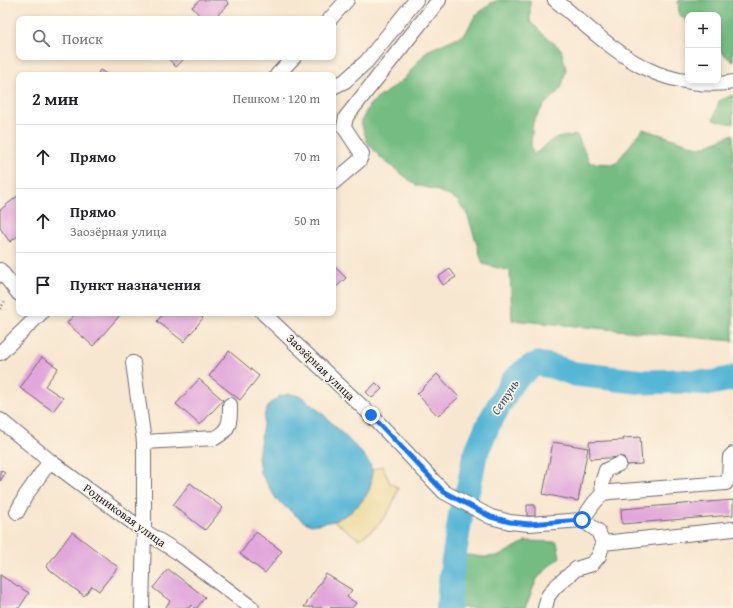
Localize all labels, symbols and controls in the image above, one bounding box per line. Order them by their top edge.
map controls [685,12,721,84]
button: + [685,12,721,48]
search box [16,16,336,60]
icon: search [30,27,52,49]
text: Поиск [62,28,103,49]
button: − [685,48,721,84]
text: 2 мин [32,86,78,111]
text: Пешком · 120 m [233,89,320,108]
icon: ahead [32,146,54,168]
text: Прямо [70,146,116,167]
text: 70 m [294,147,320,166]
text: Прямо [70,201,116,222]
icon: ahead [32,210,54,232]
text: 50 m [294,211,320,230]
text: Заозёрная улица [70,222,167,241]
icon: arrive [32,274,54,296]
text: Пункт назначения [70,274,201,295]
street label: Заозёрная улица [283,330,359,404]
water label: Сетунь [486,375,524,419]
route end [362,406,380,424]
street label: Родниковая улица [80,479,170,551]
route start [573,511,591,529]

